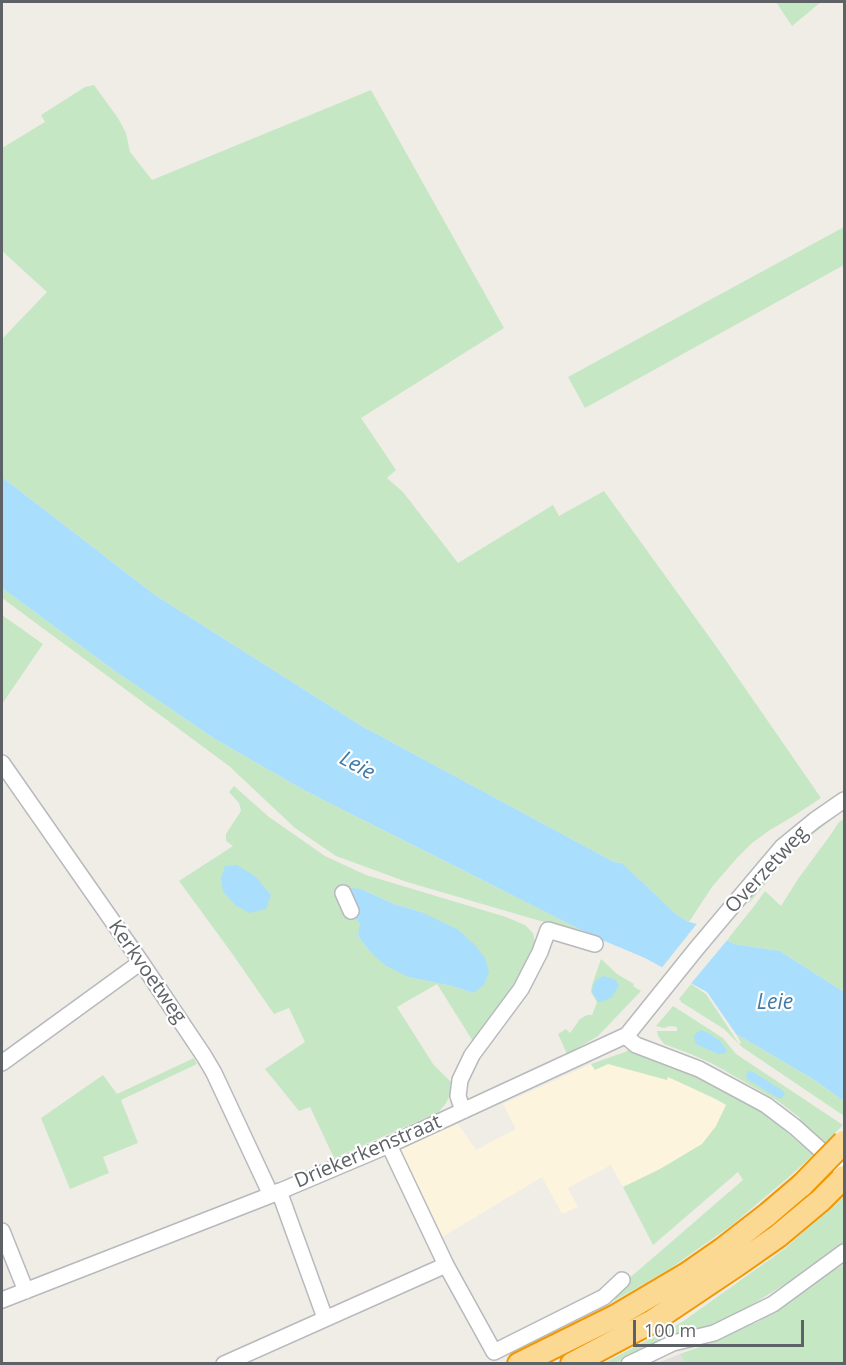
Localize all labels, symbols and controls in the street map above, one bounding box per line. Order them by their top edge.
water label: Leie [335,746,379,786]
street label: Overzetweg [721,821,813,919]
street label: Kerkvoetweg [103,916,191,1028]
water label: Leie [757,990,793,1016]
street label: Driekerkenstraat [291,1110,445,1194]
scale bar [636,1308,807,1346]
text: 100 m [644,1318,696,1342]

